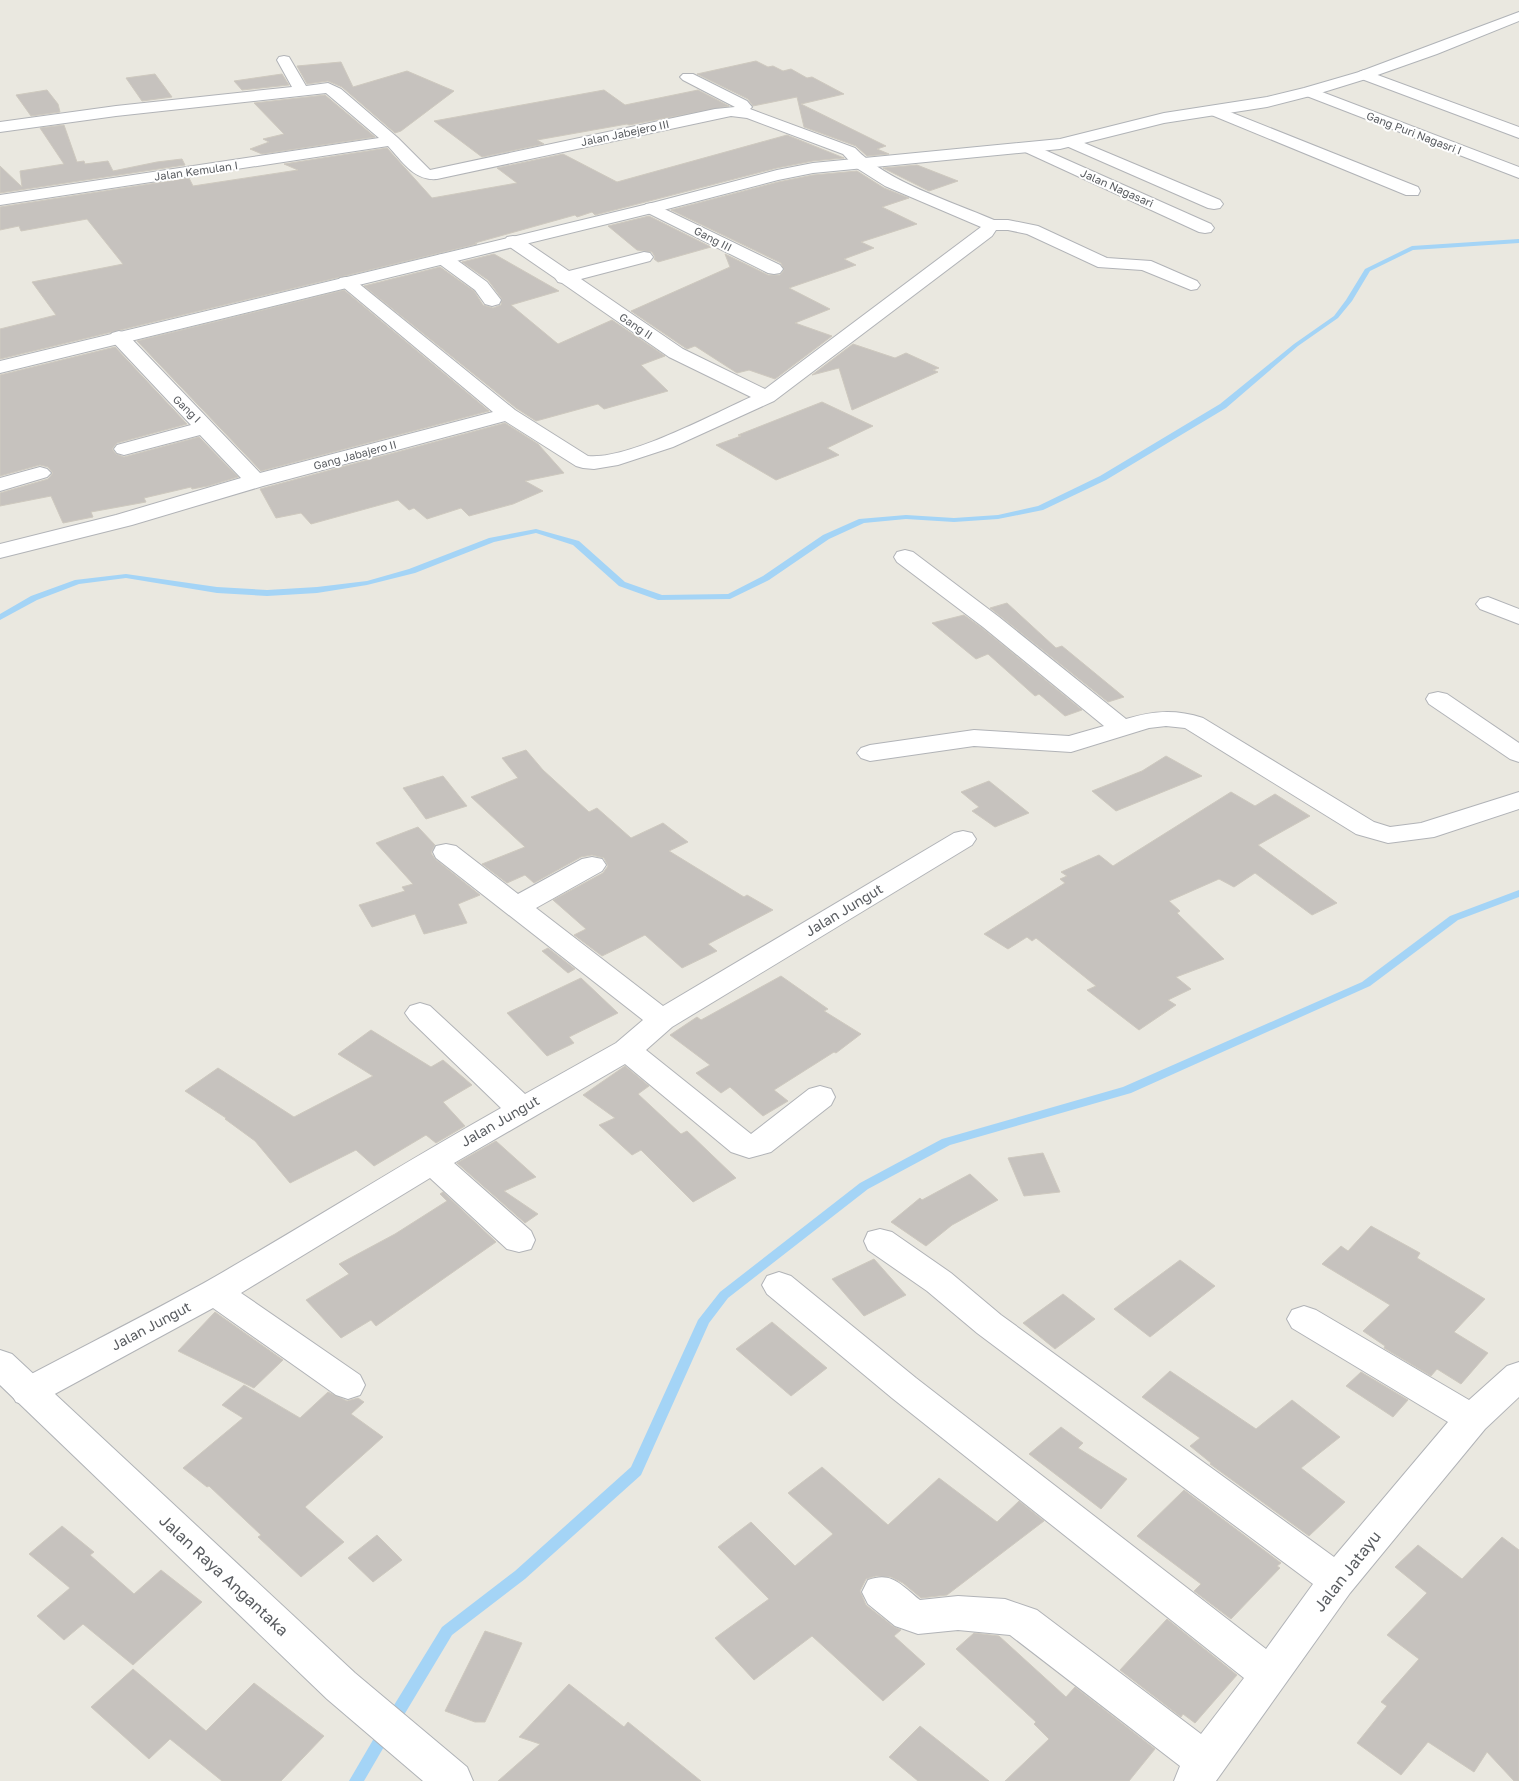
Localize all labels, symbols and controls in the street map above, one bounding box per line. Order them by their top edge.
street label: Gang Puri Nagasri I [1365,108,1464,157]
street label: Jalan Jabejero III [579,117,670,148]
street label: Jalan Kemulan I [153,158,239,183]
street label: Jalan Nagasari [1079,166,1156,209]
street label: Gang III [692,224,734,254]
street label: Gang II [617,310,655,341]
street label: Gang I [171,392,204,425]
street label: Gang Jabajero II [312,437,398,472]
street label: Jalan Jungut [802,880,886,939]
street label: Jalan Jungut [458,1091,542,1150]
street label: Jalan Jungut [108,1297,193,1354]
street label: Jalan Raya Angantaka [155,1510,293,1640]
street label: Jalan Jatayu [1309,1526,1385,1616]

